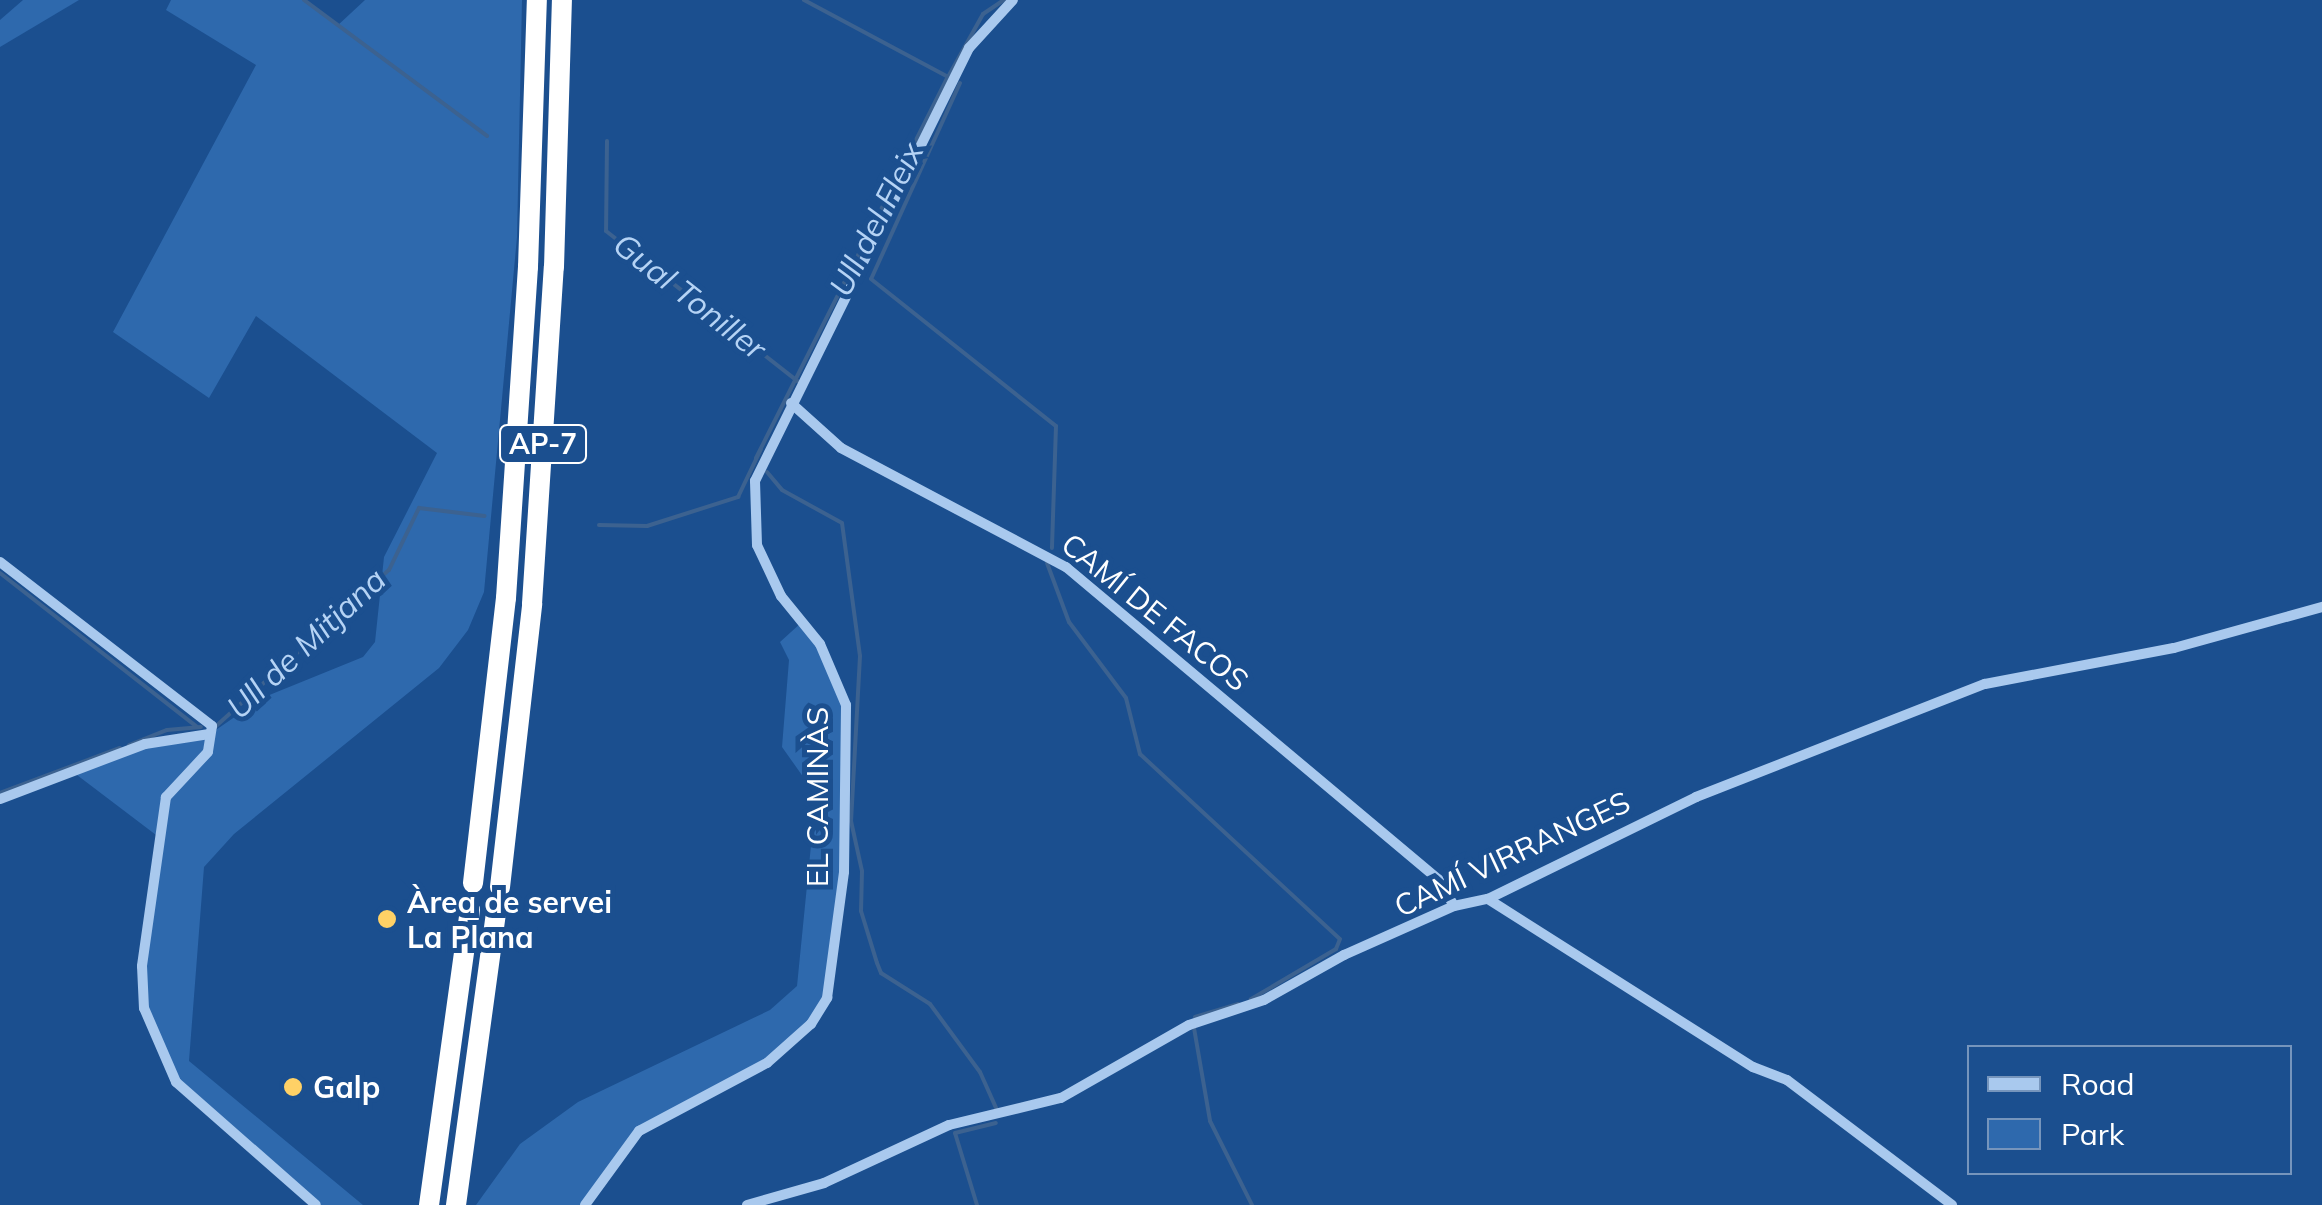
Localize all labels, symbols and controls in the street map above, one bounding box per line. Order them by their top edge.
water label: Ull del Fleix [821,136,931,302]
water label: Gual Toniller [606,225,774,367]
road number: AP-7 [498,421,588,467]
street label: CAMÍ DE FACOS [1054,526,1256,698]
water label: Ull de Mitjana [219,560,393,726]
street label: EL CAMINÀS [799,707,835,887]
street label: CAMÍ VIRRANGES [1389,784,1635,924]
place label: Àrea de servei La Plana [407,884,612,954]
marker: Àrea de servei La Plana [376,908,398,930]
legend [1967,1045,2292,1175]
text: Road [2061,1065,2135,1103]
place label: Galp [313,1069,380,1105]
marker: Galp [282,1076,304,1098]
text: Park [2061,1115,2124,1153]

